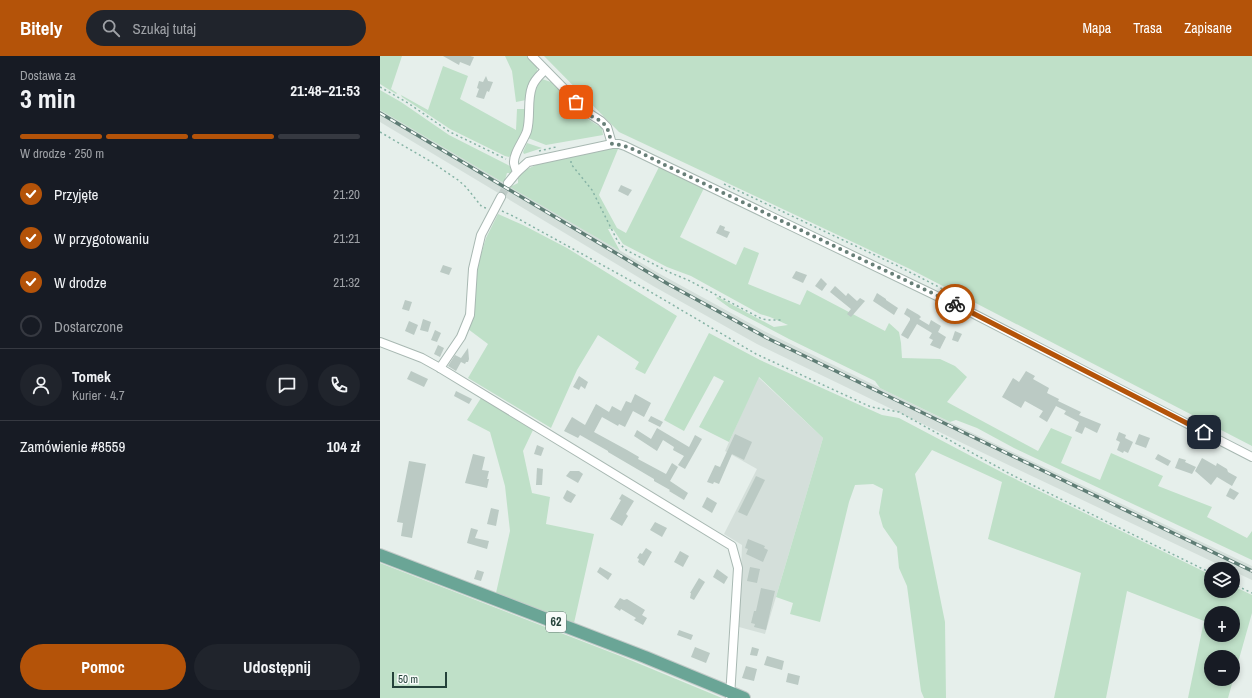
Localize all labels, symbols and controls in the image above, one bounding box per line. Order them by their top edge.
search box [86,10,366,46]
text: Bitely [20,15,62,41]
icon: search [100,17,122,39]
text: Szukaj tutaj [132,18,196,39]
text: Mapa [1082,19,1111,37]
text: Trasa [1133,19,1162,37]
text: Zapisane [1184,19,1232,37]
text: Dostawa za [20,67,76,84]
text: 21:48–21:53 [290,80,360,101]
text: 3 min [20,81,76,116]
pin [559,85,593,119]
icon: bag [565,91,587,113]
text: W drodze · 250 m [20,145,104,162]
icon: check [20,183,42,205]
text: Przyjęte [54,184,98,205]
text: 21:20 [333,186,360,203]
icon: check [20,227,42,249]
text: W przygotowaniu [54,228,149,249]
text: 21:21 [333,230,360,247]
icon: check [20,271,42,293]
text: W drodze [54,272,107,293]
text: 21:32 [333,274,360,291]
courier [935,284,975,324]
icon: bike [944,293,966,315]
text: Dostarczone [54,316,123,337]
button: person [20,364,62,406]
button: chat [266,364,308,406]
button: phone [318,364,360,406]
text: Tomek [72,366,111,387]
text: Kurier · 4.7 [72,387,125,404]
pin [1187,415,1221,449]
icon: home [1193,421,1215,443]
text: Zamówienie #8559 [20,436,125,457]
text: 104 zł [326,436,360,457]
map controls [1204,562,1240,686]
button: layers [1204,562,1240,598]
button: + [1204,606,1240,642]
road number: 62 [546,612,566,632]
button: Pomoc [20,644,186,690]
button: Udostępnij [194,644,360,690]
button: − [1204,650,1240,686]
scale bar [392,670,447,689]
text: 50 m [398,672,418,686]

